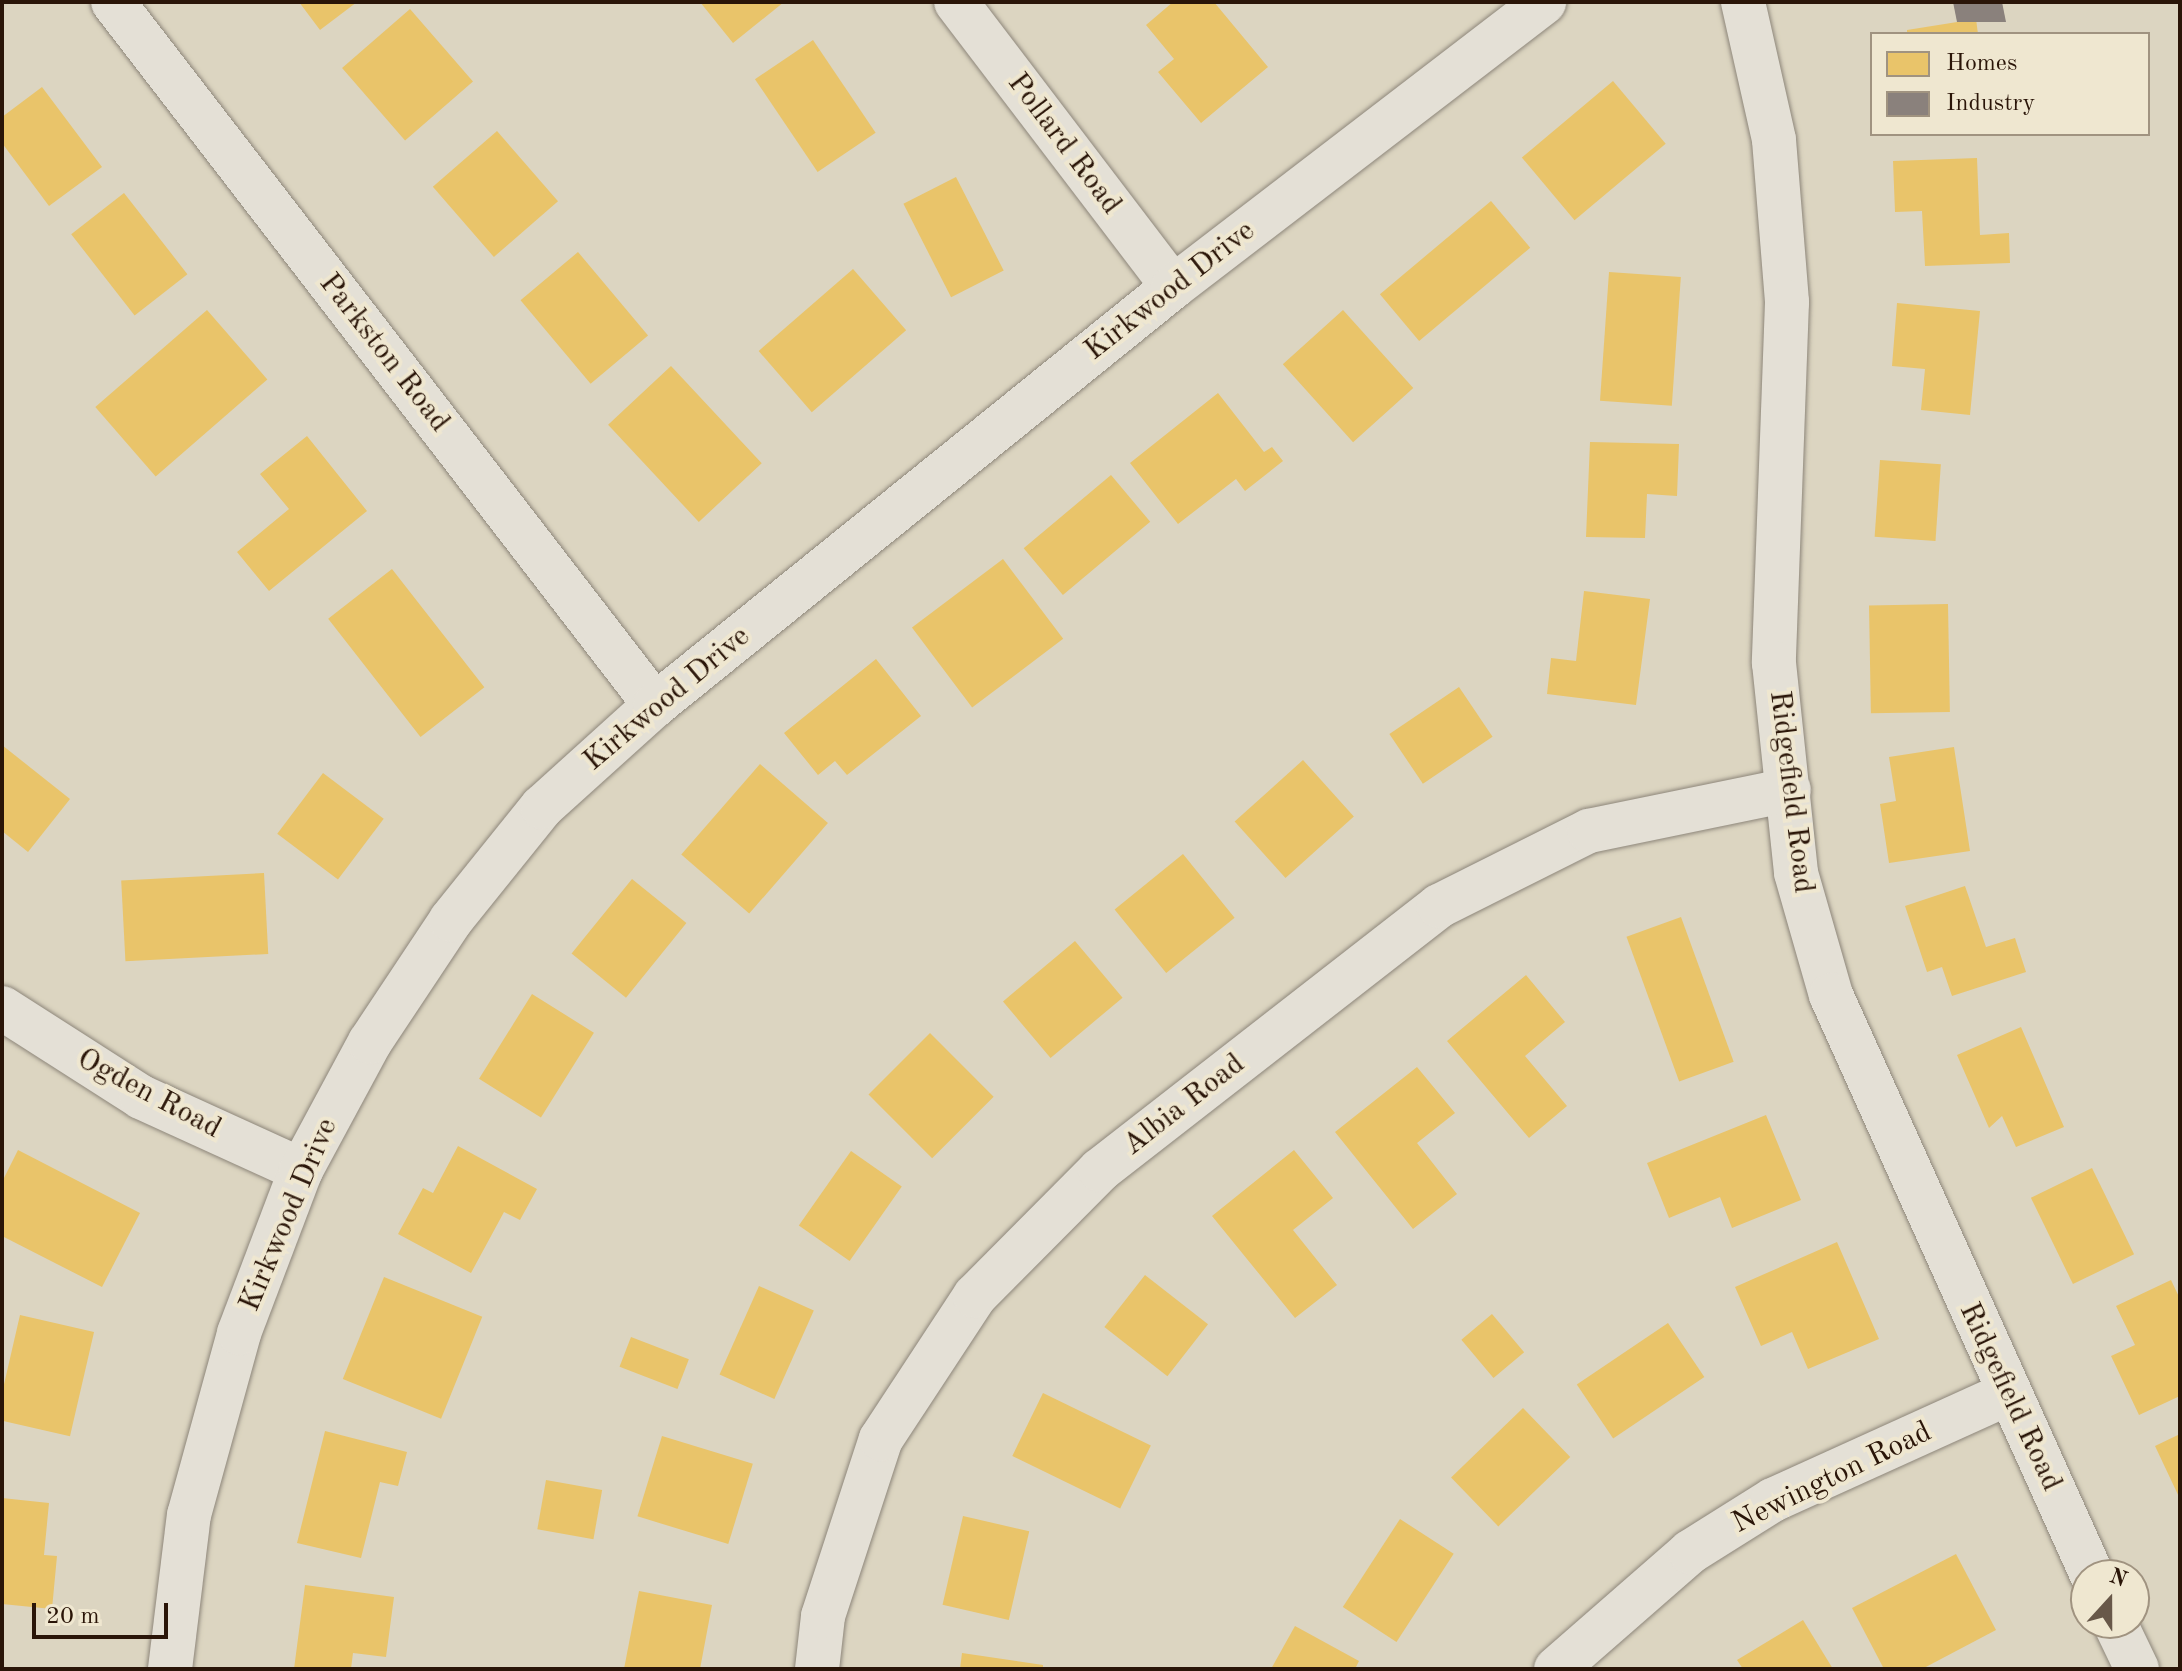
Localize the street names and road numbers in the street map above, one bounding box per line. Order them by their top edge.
street label: Pollard Road [999,66,1129,222]
street label: Kirkwood Drive [1078,213,1262,369]
street label: Parkston Road [311,266,457,440]
street label: Kirkwood Drive [576,619,758,779]
street label: Ridgefield Road [1761,689,1821,895]
street label: Ogden Road [71,1041,227,1147]
street label: Albia Road [1116,1046,1252,1164]
street label: Kirkwood Drive [232,1113,346,1317]
street label: Ridgefield Road [1951,1297,2069,1497]
street label: Newington Road [1726,1414,1938,1542]

